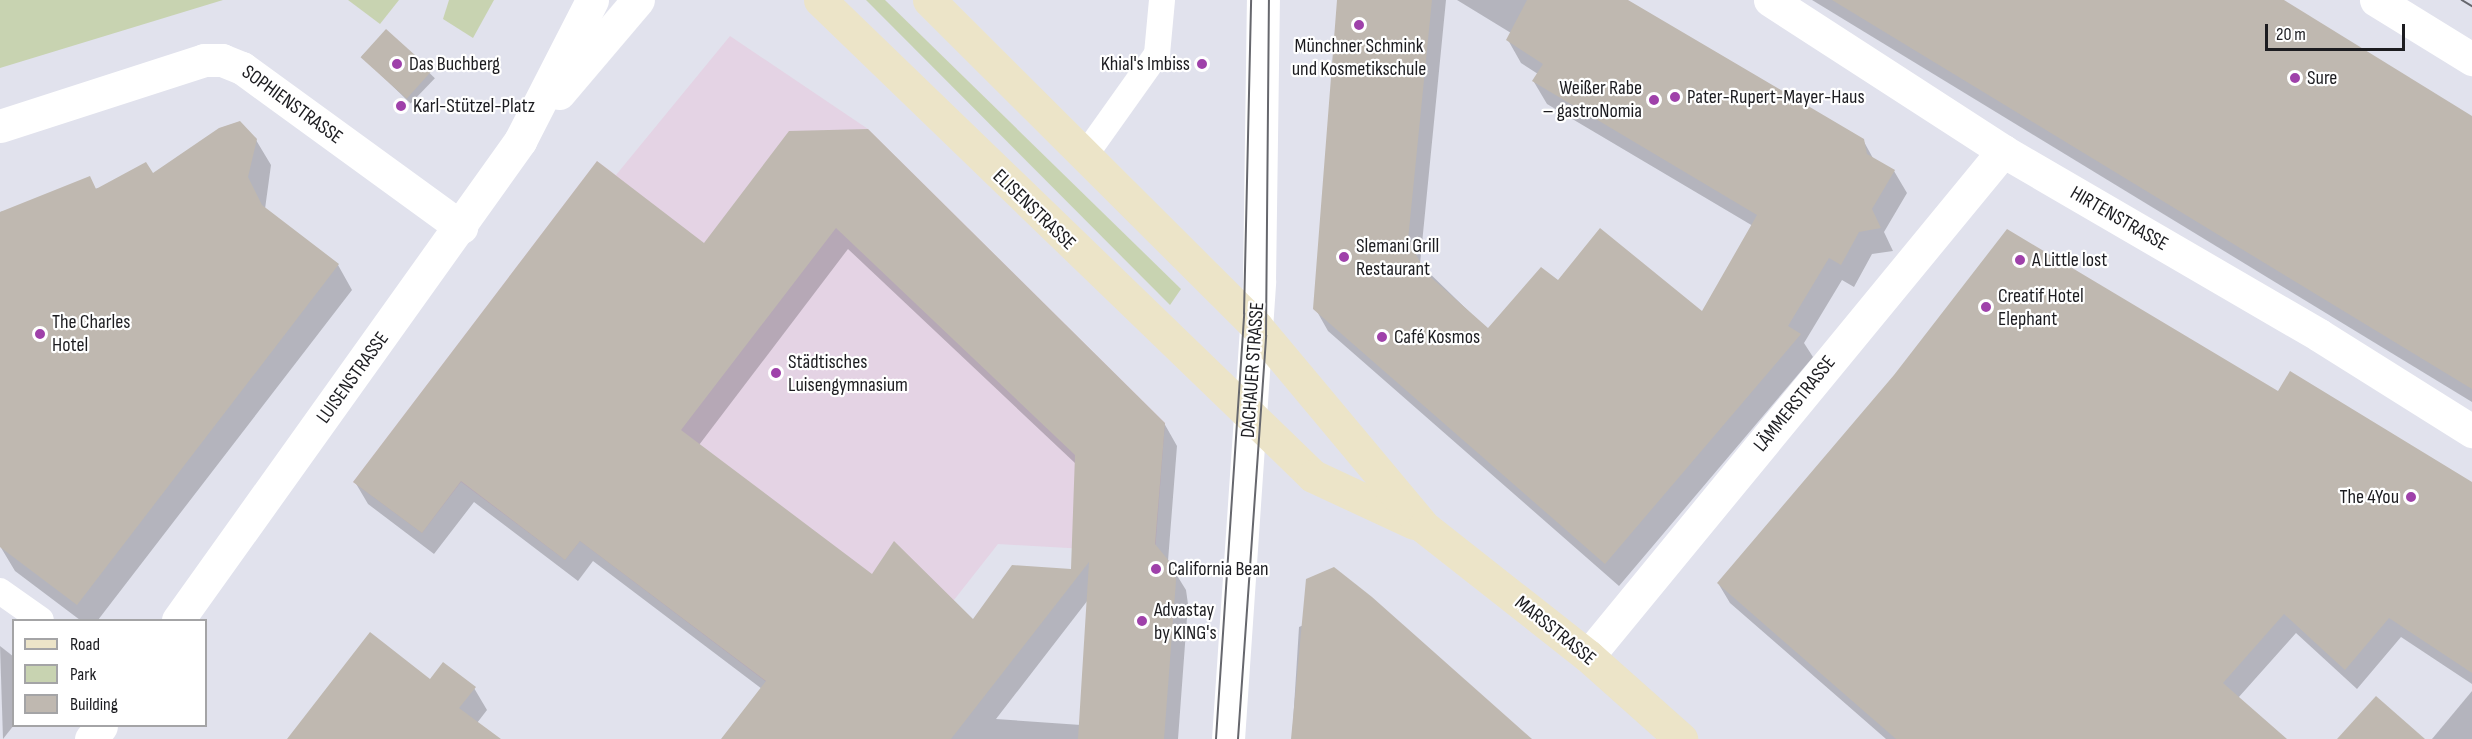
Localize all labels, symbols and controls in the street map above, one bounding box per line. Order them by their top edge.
scale bar [2268,12,2408,50]
marker: Münchner Schmink und Kosmetikschule [1352,18,1366,32]
text: 20 m [2276,24,2306,45]
place label: Münchner Schmink und Kosmetikschule [1292,35,1426,82]
place label: Das Buchberg [409,52,500,76]
place label: Khial's Imbiss [1101,52,1190,76]
marker: Das Buchberg [390,57,404,71]
marker: Khial's Imbiss [1195,57,1209,71]
street label: SOPHIENSTRASSE [237,60,347,150]
place label: Sure [2307,66,2337,90]
marker: Sure [2288,71,2302,85]
place label: Weißer Rabe – gastroNomia [1543,77,1642,124]
place label: Pater-Rupert-Mayer-Haus [1687,85,1865,109]
marker: Pater-Rupert-Mayer-Haus [1668,90,1682,104]
marker: Weißer Rabe – gastroNomia [1647,93,1661,107]
place label: Karl-Stützel-Platz [413,94,535,118]
marker: Karl-Stützel-Platz [394,99,408,113]
street label: ELISENSTRASSE [988,165,1080,255]
street label: HIRTENSTRASSE [2066,181,2172,257]
place label: Slemani Grill Restaurant [1356,234,1439,281]
place label: A Little lost [2032,248,2107,272]
marker: Slemani Grill Restaurant [1337,250,1351,264]
marker: A Little lost [2013,253,2027,267]
place label: Creatif Hotel Elephant [1998,284,2084,331]
marker: Creatif Hotel Elephant [1979,300,1993,314]
street label: DACHAUER STRASSE [1236,301,1270,439]
place label: The Charles Hotel [52,310,130,357]
place label: Café Kosmos [1394,325,1480,349]
marker: The Charles Hotel [33,327,47,341]
street label: LUISENSTRASSE [312,328,394,428]
marker: Café Kosmos [1375,330,1389,344]
place label: Städtisches Luisengymnasium [788,350,908,397]
street label: LÄMMERSTRASSE [1749,351,1841,457]
marker: Städtisches Luisengymnasium [769,366,783,380]
place label: The 4You [2340,485,2399,509]
marker: The 4You [2404,490,2418,504]
place label: California Bean [1168,557,1269,581]
marker: California Bean [1149,562,1163,576]
street label: MARSSTRASSE [1510,591,1600,671]
place label: Advastay by KING's [1154,598,1217,645]
marker: Advastay by KING's [1135,614,1149,628]
legend [12,619,207,727]
text: Road [70,634,100,655]
text: Park [70,664,96,685]
text: Building [70,694,118,715]

